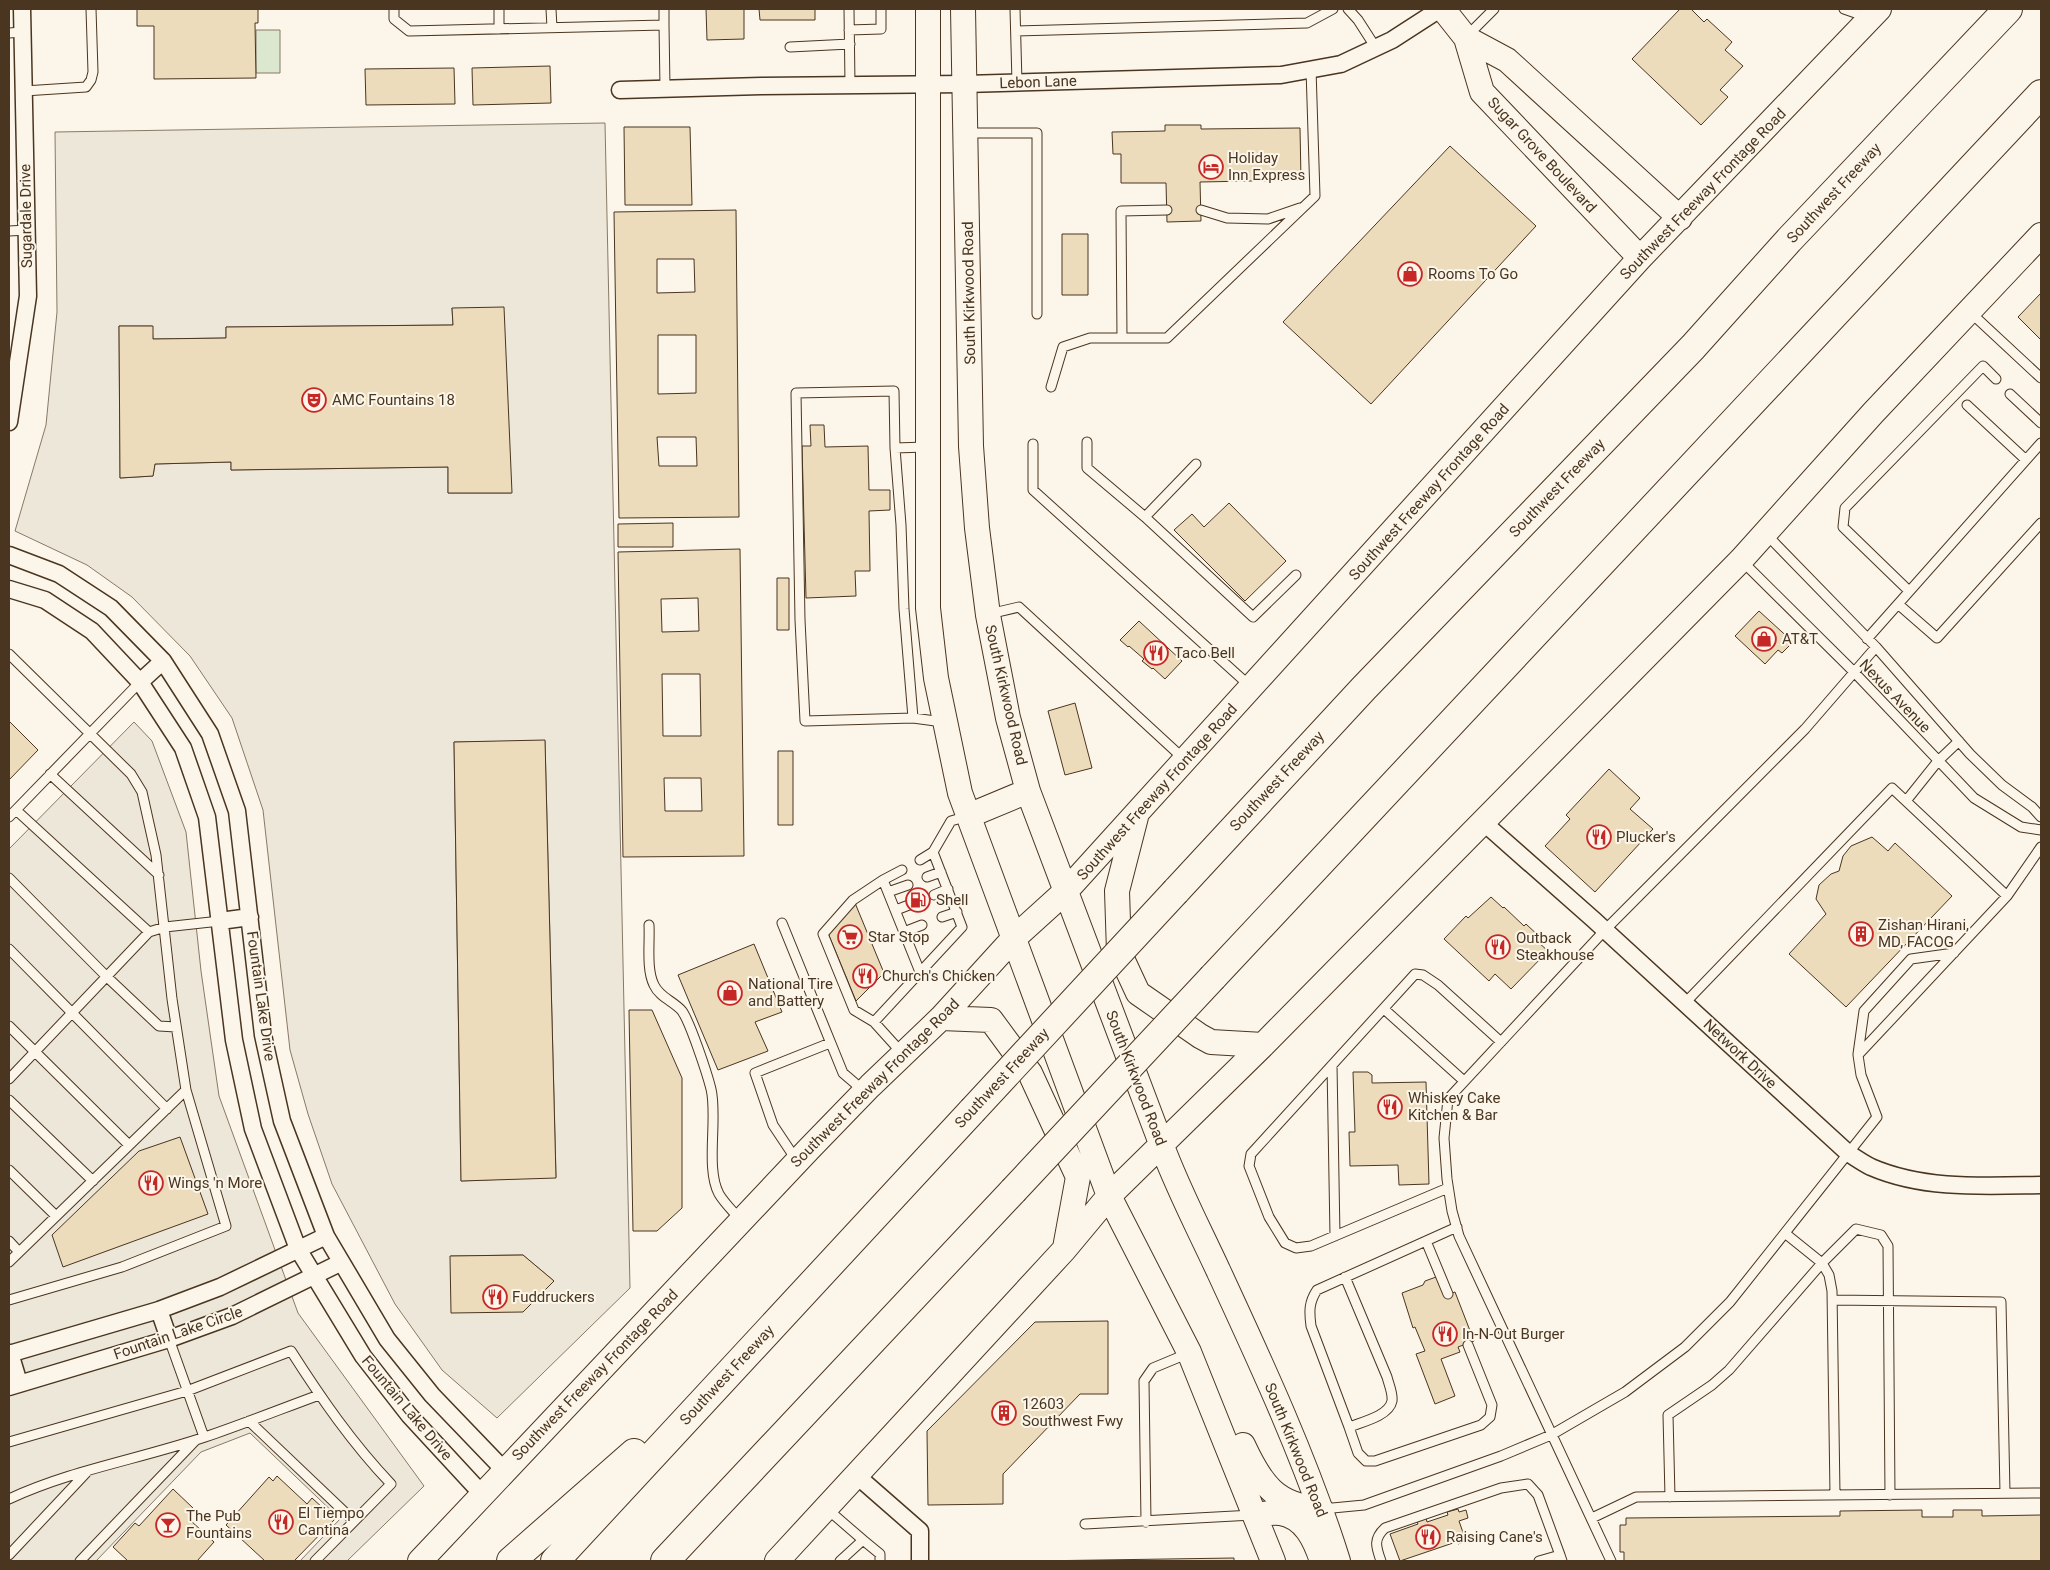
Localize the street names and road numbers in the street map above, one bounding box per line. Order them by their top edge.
street label: Lebon Lane [999,72,1077,92]
street label: Sugar Grove Boulevard [1484,93,1600,217]
street label: Southwest Freeway Frontage Road [1616,105,1790,283]
street label: Southwest Freeway [1783,139,1885,247]
street label: Sugardale Drive [16,164,36,268]
street label: South Kirkwood Road [959,221,979,365]
street label: Southwest Freeway Frontage Road [1345,400,1513,584]
street label: Southwest Freeway [1505,435,1609,541]
street label: South Kirkwood Road [981,623,1031,767]
street label: Nexus Avenue [1856,656,1934,736]
street label: Southwest Freeway Frontage Road [1073,700,1241,884]
street label: Southwest Freeway [1226,727,1328,835]
street label: Fountain Lake Drive [243,930,279,1062]
street label: Southwest Freeway Frontage Road [787,995,963,1171]
street label: South Kirkwood Road [1102,1008,1170,1148]
street label: Network Drive [1700,1016,1780,1092]
street label: Southwest Freeway [951,1024,1053,1132]
street label: Southwest Freeway Frontage Road [508,1286,682,1464]
street label: Fountain Lake Circle [111,1302,245,1364]
street label: Southwest Freeway [676,1321,778,1429]
street label: Fountain Lake Drive [358,1352,456,1464]
street label: South Kirkwood Road [1261,1380,1331,1520]

